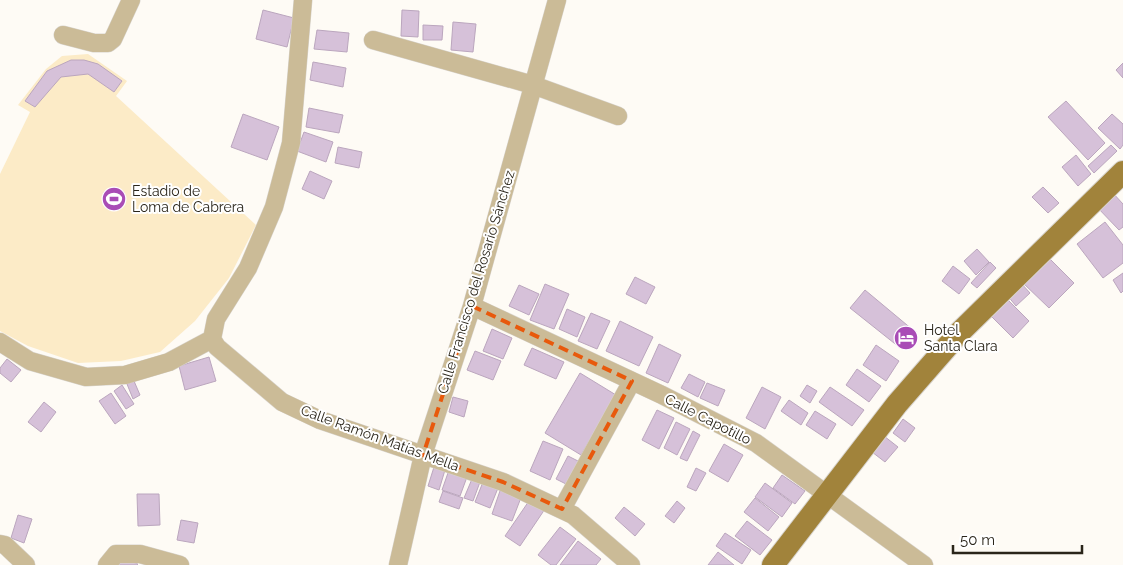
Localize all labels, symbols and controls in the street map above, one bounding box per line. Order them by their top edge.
street label: Calle Francisco del Rosario Sánchez [434,168,518,396]
place label: Estadio de Loma de Cabrera [132,183,244,215]
sports icon: Estadio de Loma de Cabrera [101,186,127,212]
place label: Hotel Santa Clara [924,322,998,354]
hotel icon: Hotel Santa Clara [893,325,919,351]
street label: Calle Capotillo [662,390,754,448]
street label: Calle Ramón Matías Mella [299,402,461,474]
scale bar [953,522,1082,554]
text: 50 m [960,531,995,549]

